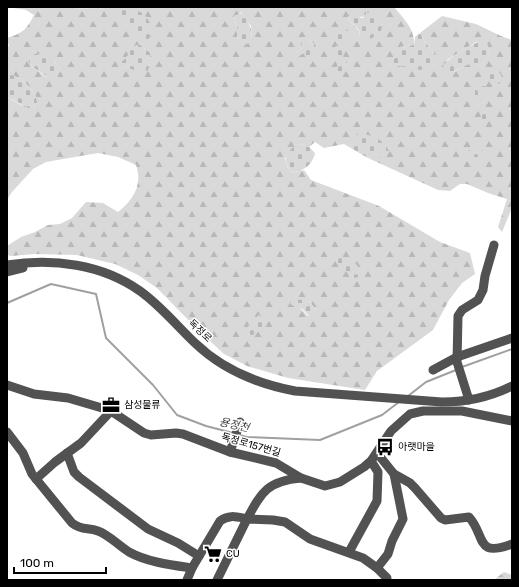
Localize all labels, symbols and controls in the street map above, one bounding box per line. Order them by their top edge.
street label: 독정로 [186,317,214,345]
office icon: 삼성물류 [101,395,121,415]
place label: 삼성물류 [124,399,161,411]
water label: 용정천 [218,415,252,435]
street label: 독정로157번길 [220,431,282,459]
bus stop icon: 아랫마을 [375,437,395,457]
place label: 아랫마을 [398,441,435,453]
supermarket icon: CU [203,544,223,564]
place label: CU [226,548,240,560]
scale bar [14,549,106,575]
text: 100 m [20,556,54,570]

